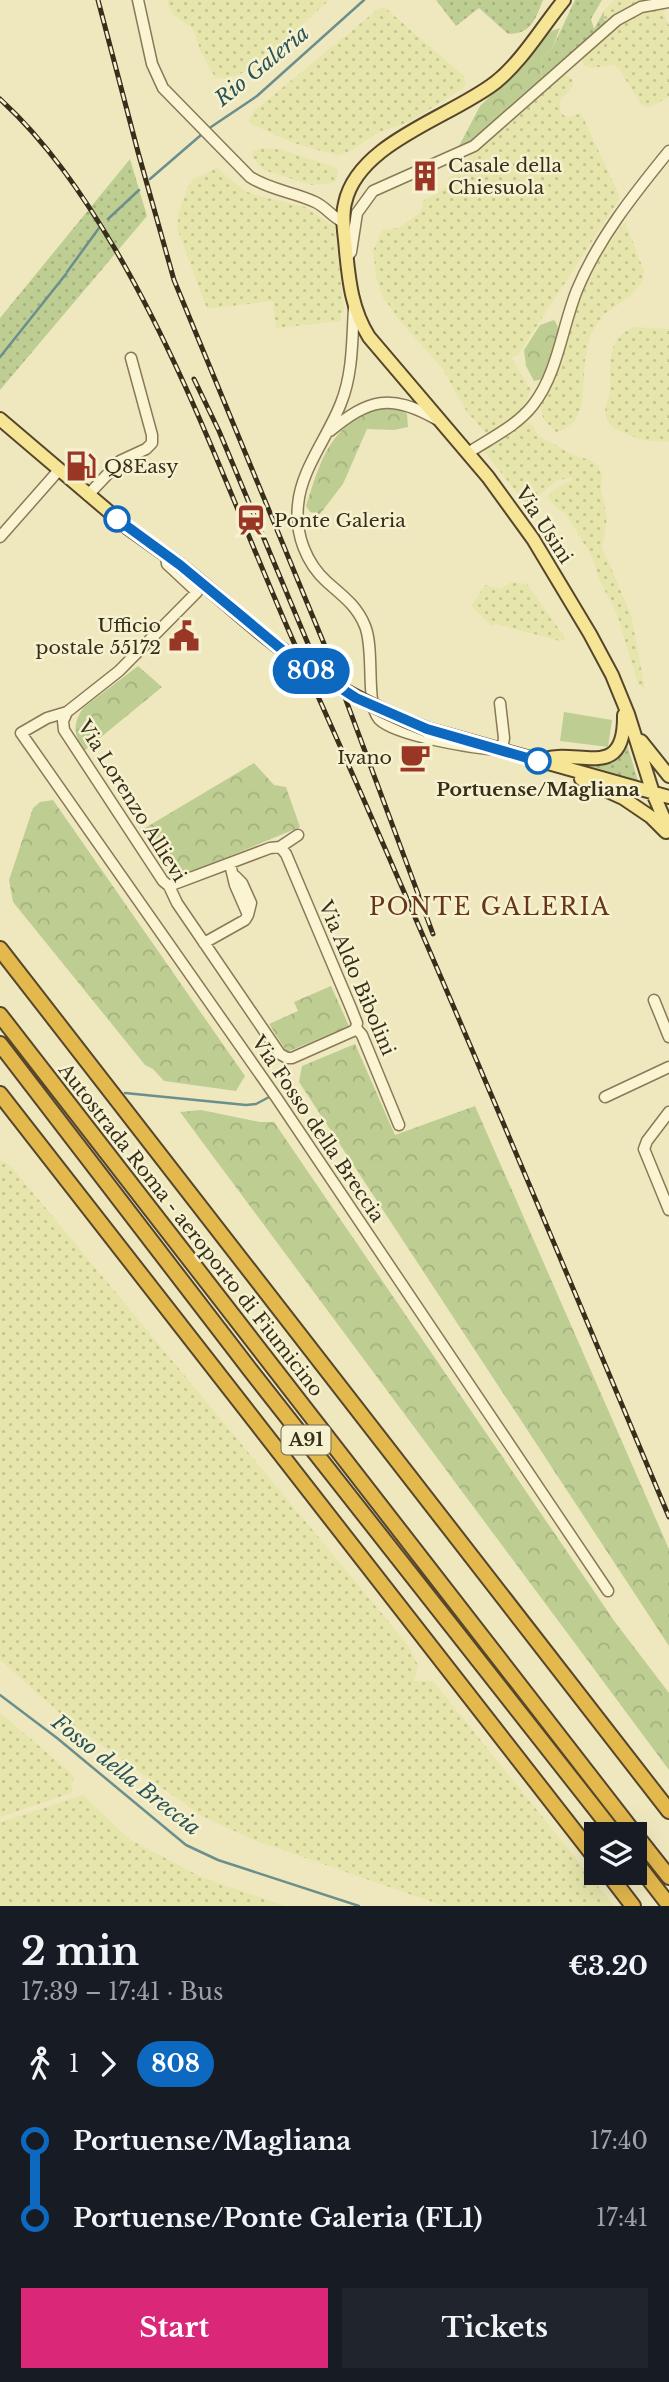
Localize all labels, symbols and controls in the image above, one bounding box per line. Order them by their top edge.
water label: Rio Galeria [209,20,314,113]
place label: Casale della Chiesuola [448,154,562,199]
building icon: Casale della Chiesuola [408,159,442,193]
fuel station icon: Q8Easy [64,449,98,483]
place label: Q8Easy [104,455,178,478]
street label: Via Usini [510,481,578,568]
station icon: Ponte Galeria [234,503,268,537]
unlabelled marker [104,506,130,532]
place label: Ponte Galeria [274,509,406,532]
place label: Ufficio postale 55172 [36,614,161,659]
public building icon: Ufficio postale 55172 [167,619,201,653]
line badge: 808 [271,648,351,694]
text: 808 [287,656,335,685]
street label: Via Lorenzo Allievi [72,715,191,886]
cafe icon: Ivano [398,740,432,774]
place label: Ivano [337,746,392,769]
marker: Portuense/Magliana [525,748,551,774]
place label: Portuense/Magliana [436,778,640,801]
district label: PONTE GALERIA [369,893,611,921]
street label: Via Aldo Bibolini [314,896,400,1059]
street label: Via Fosso della Breccia [246,1031,389,1227]
street label: Autostrada Roma - aeroporto di Fiumicino [53,1058,328,1401]
road number: A91 [282,1426,330,1455]
water label: Fosso della Breccia [46,1708,205,1841]
map controls [584,1822,647,1885]
button: layers [584,1822,647,1885]
text: 2 min [21,1928,139,1975]
text: €3.20 [568,1950,648,1982]
text: 17:39 – 17:41 · Bus [21,1978,223,2006]
icon: walk [21,2045,59,2083]
icon: forward [89,2045,127,2083]
text: 808 [151,2049,200,2078]
text: 1 [69,2050,79,2078]
text: Portuense/Magliana [73,2125,351,2157]
text: 17:40 [590,2127,648,2155]
text: Portuense/Ponte Galeria (FL1) [73,2202,482,2234]
text: 17:41 [596,2204,648,2232]
button: Start [21,2288,328,2368]
button: Tickets [342,2288,648,2368]

